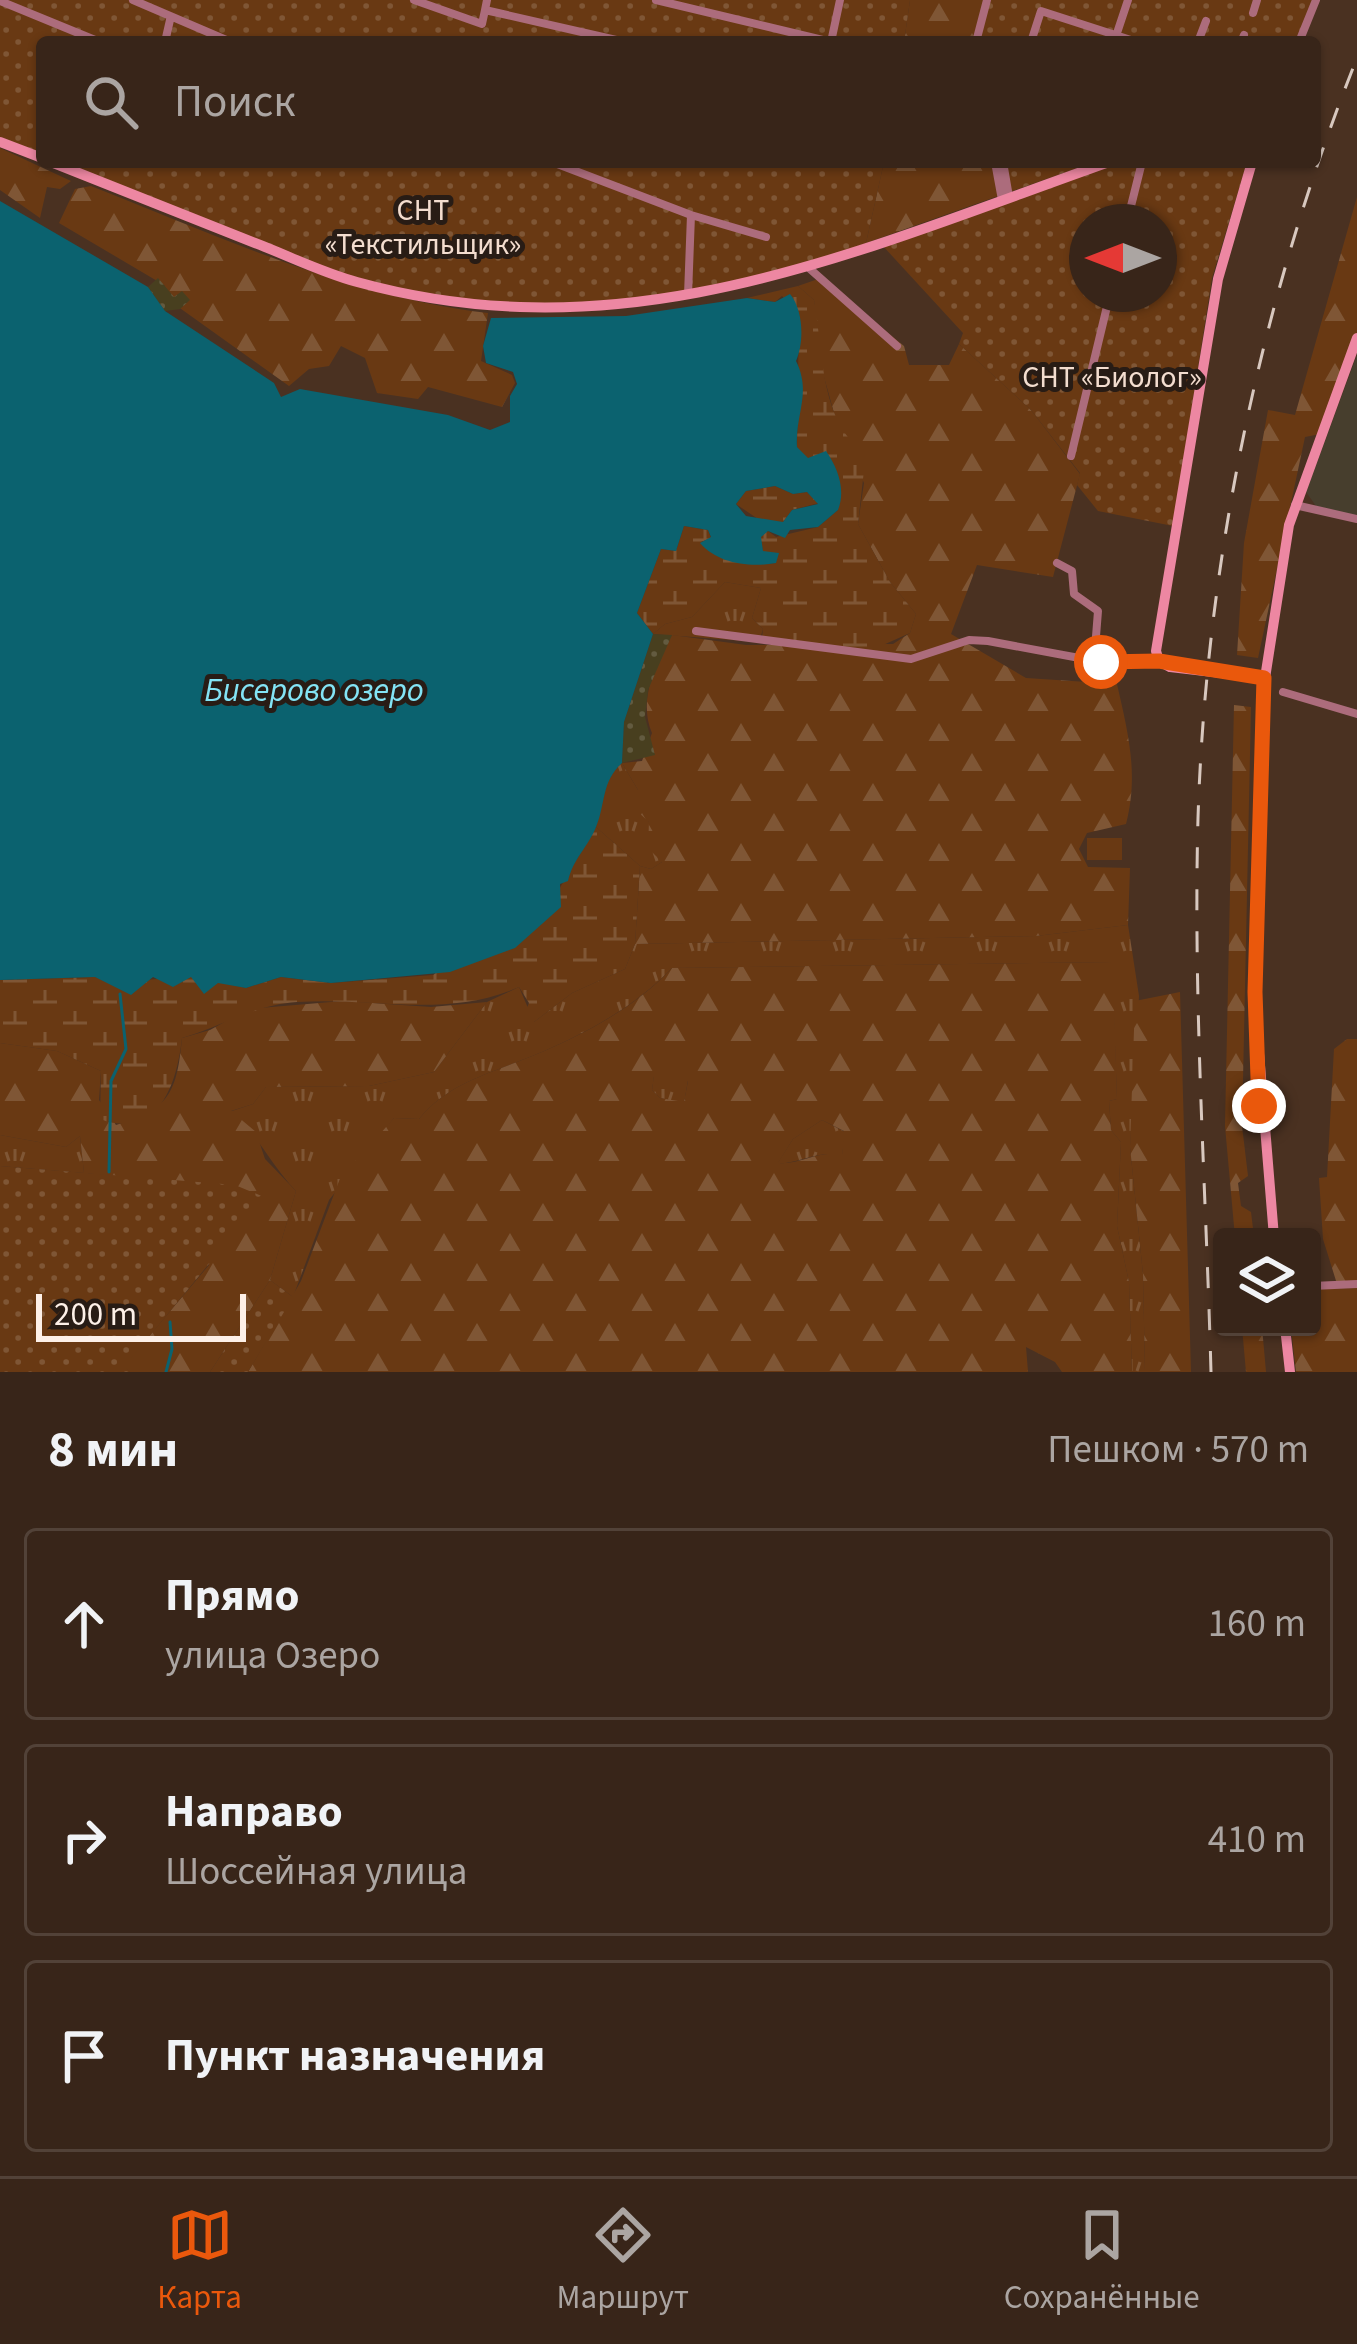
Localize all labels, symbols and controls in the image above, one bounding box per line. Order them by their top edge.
search box [36,36,1321,168]
icon: search [78,69,144,135]
text: Поиск [174,70,296,134]
park label: СНТ «Текстильщик» [325,189,521,266]
north arrow [1069,204,1177,312]
park label: СНТ «Биолог» [1022,356,1202,399]
route start [1074,635,1128,689]
water label: Бисерово озеро [204,667,424,714]
route end [1232,1079,1286,1133]
map controls [1213,1228,1321,1336]
button: layers [1213,1228,1321,1336]
scale bar [36,1288,246,1341]
text: 200 m [54,1291,137,1338]
text: 8 мин [48,1414,178,1486]
text: Пешком · 570 m [1047,1422,1309,1478]
text: Прямо [165,1564,299,1628]
icon: ahead [51,1591,117,1657]
text: 160 m [1208,1596,1306,1652]
text: улица Озеро [165,1628,380,1684]
text: Направо [165,1780,343,1844]
icon: right [51,1807,117,1873]
text: 410 m [1208,1812,1306,1868]
text: Шоссейная улица [165,1844,467,1900]
icon: arrive [51,2023,117,2089]
text: Пункт назначения [165,2024,545,2088]
tab: Карта [157,2202,242,2321]
tab: Маршрут [557,2202,689,2321]
tab: Сохранённые [1004,2202,1200,2321]

